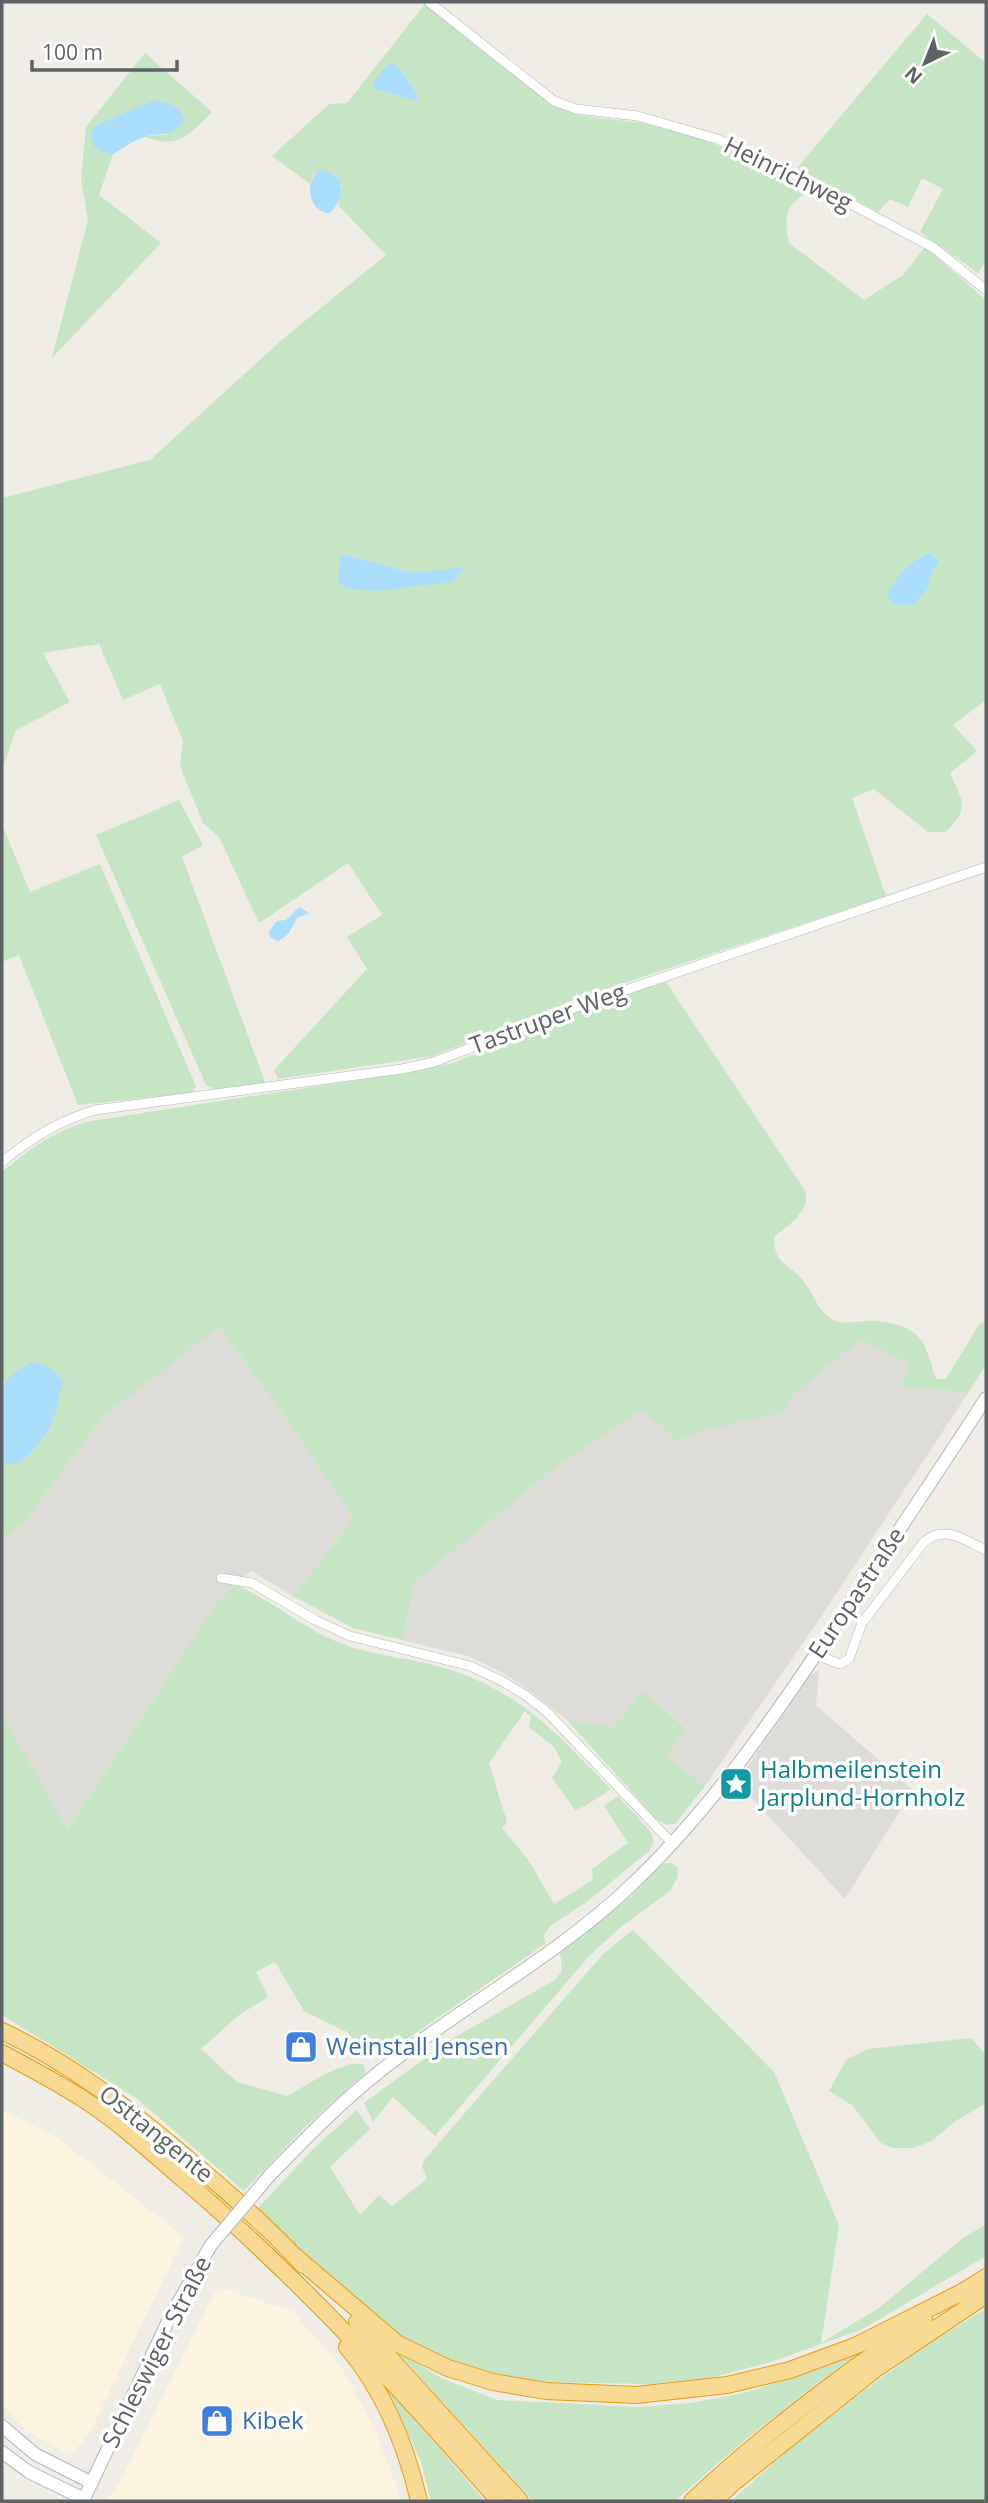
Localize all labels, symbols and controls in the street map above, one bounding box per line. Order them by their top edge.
scale bar [32,28,177,72]
north arrow [890,28,960,98]
text: 100 m [42,38,103,66]
text: N [899,61,928,90]
street label: Heinrichweg [719,127,858,218]
street label: Tastruper Weg [465,974,630,1061]
street label: Europastraße [800,1520,912,1664]
place label: Halbmeilenstein Jarplund-Hornholz [758,1752,965,1813]
place icon: Halbmeilenstein Jarplund-Hornholz [717,1765,755,1803]
shop icon: Weinstall Jensen [282,2028,320,2066]
place label: Weinstall Jensen [326,2029,508,2062]
street label: Osttangente [93,2076,221,2189]
street label: Schleswiger Straße [93,2250,218,2453]
shop icon: Kibek [198,2402,236,2440]
place label: Kibek [242,2403,304,2436]

